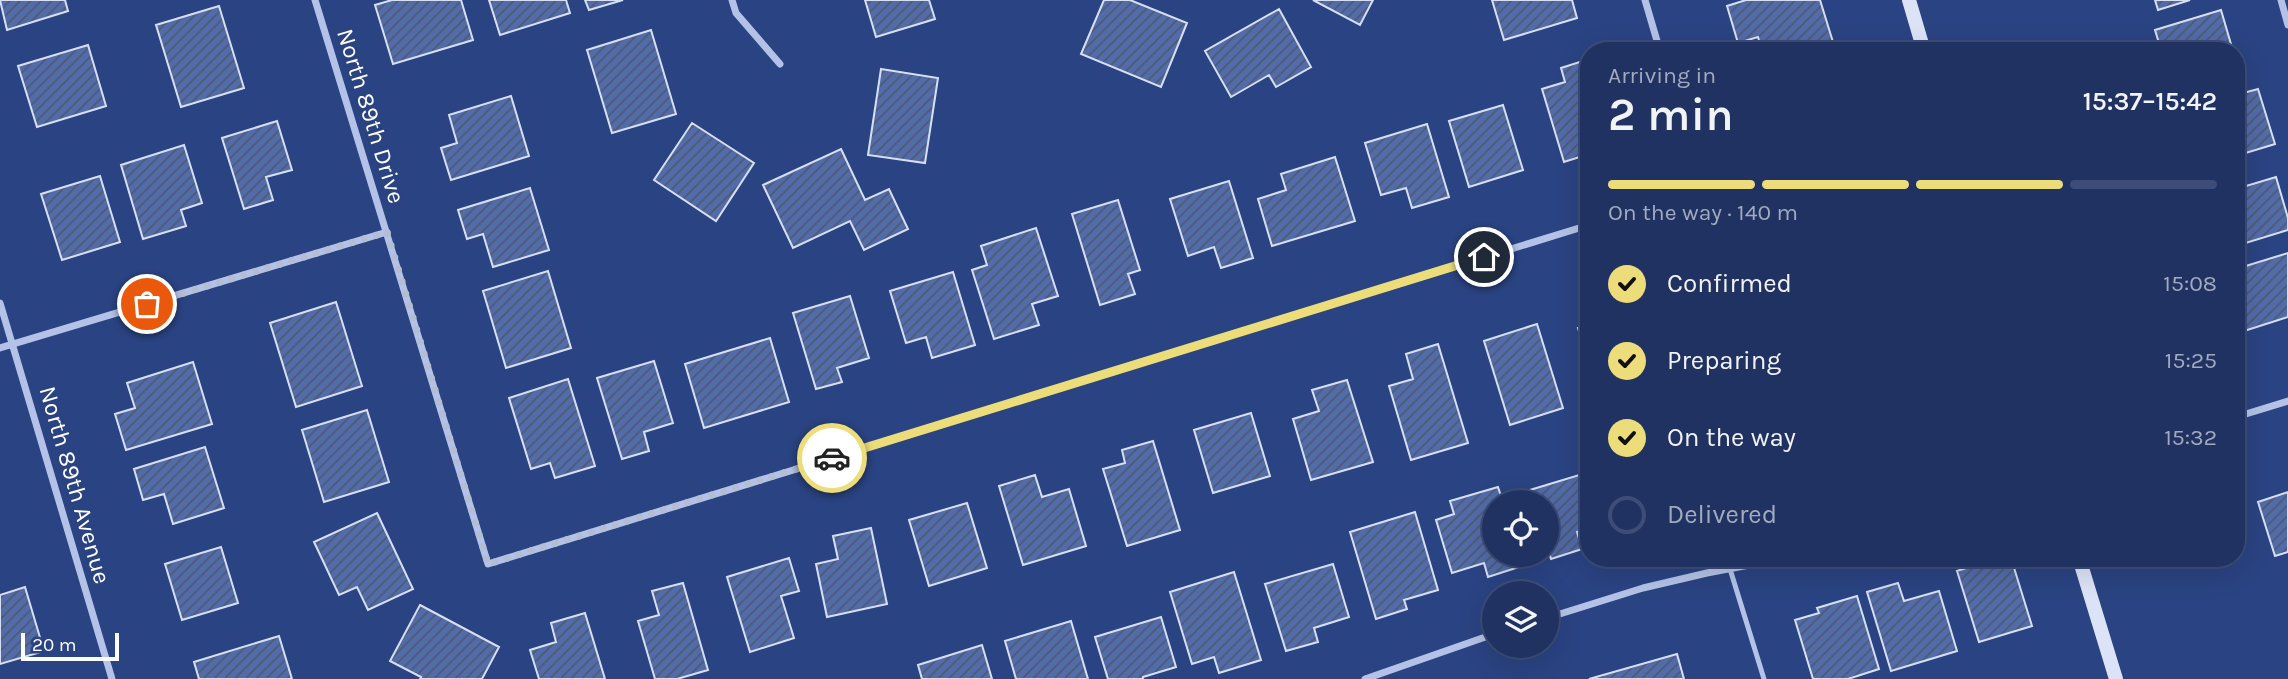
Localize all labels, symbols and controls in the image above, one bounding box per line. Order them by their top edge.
street label: North 89th Drive [331,25,411,207]
text: Arriving in [1608,62,1716,89]
text: 15:37–15:42 [2083,86,2217,117]
text: 2 min [1608,88,1734,142]
text: On the way · 140 m [1608,199,1798,226]
pin [1454,227,1514,287]
icon: home [1465,238,1503,276]
icon: check [1608,265,1646,303]
text: Confirmed [1667,268,1792,299]
text: 15:08 [2163,270,2217,297]
pin [117,274,177,334]
icon: bag [128,285,166,323]
icon: check [1608,342,1646,380]
text: Preparing [1667,345,1781,376]
text: 15:25 [2165,347,2217,374]
street label: North 89th Avenue [33,383,117,587]
icon: check [1608,419,1646,457]
text: On the way [1667,422,1796,453]
courier [797,423,867,493]
text: 15:32 [2164,424,2217,451]
icon: car [813,439,851,477]
map controls [1482,490,1559,658]
button: locate [1482,490,1559,567]
text: Delivered [1667,499,1777,530]
button: layers [1482,581,1559,658]
scale bar [21,630,119,662]
text: 20 m [32,634,77,656]

